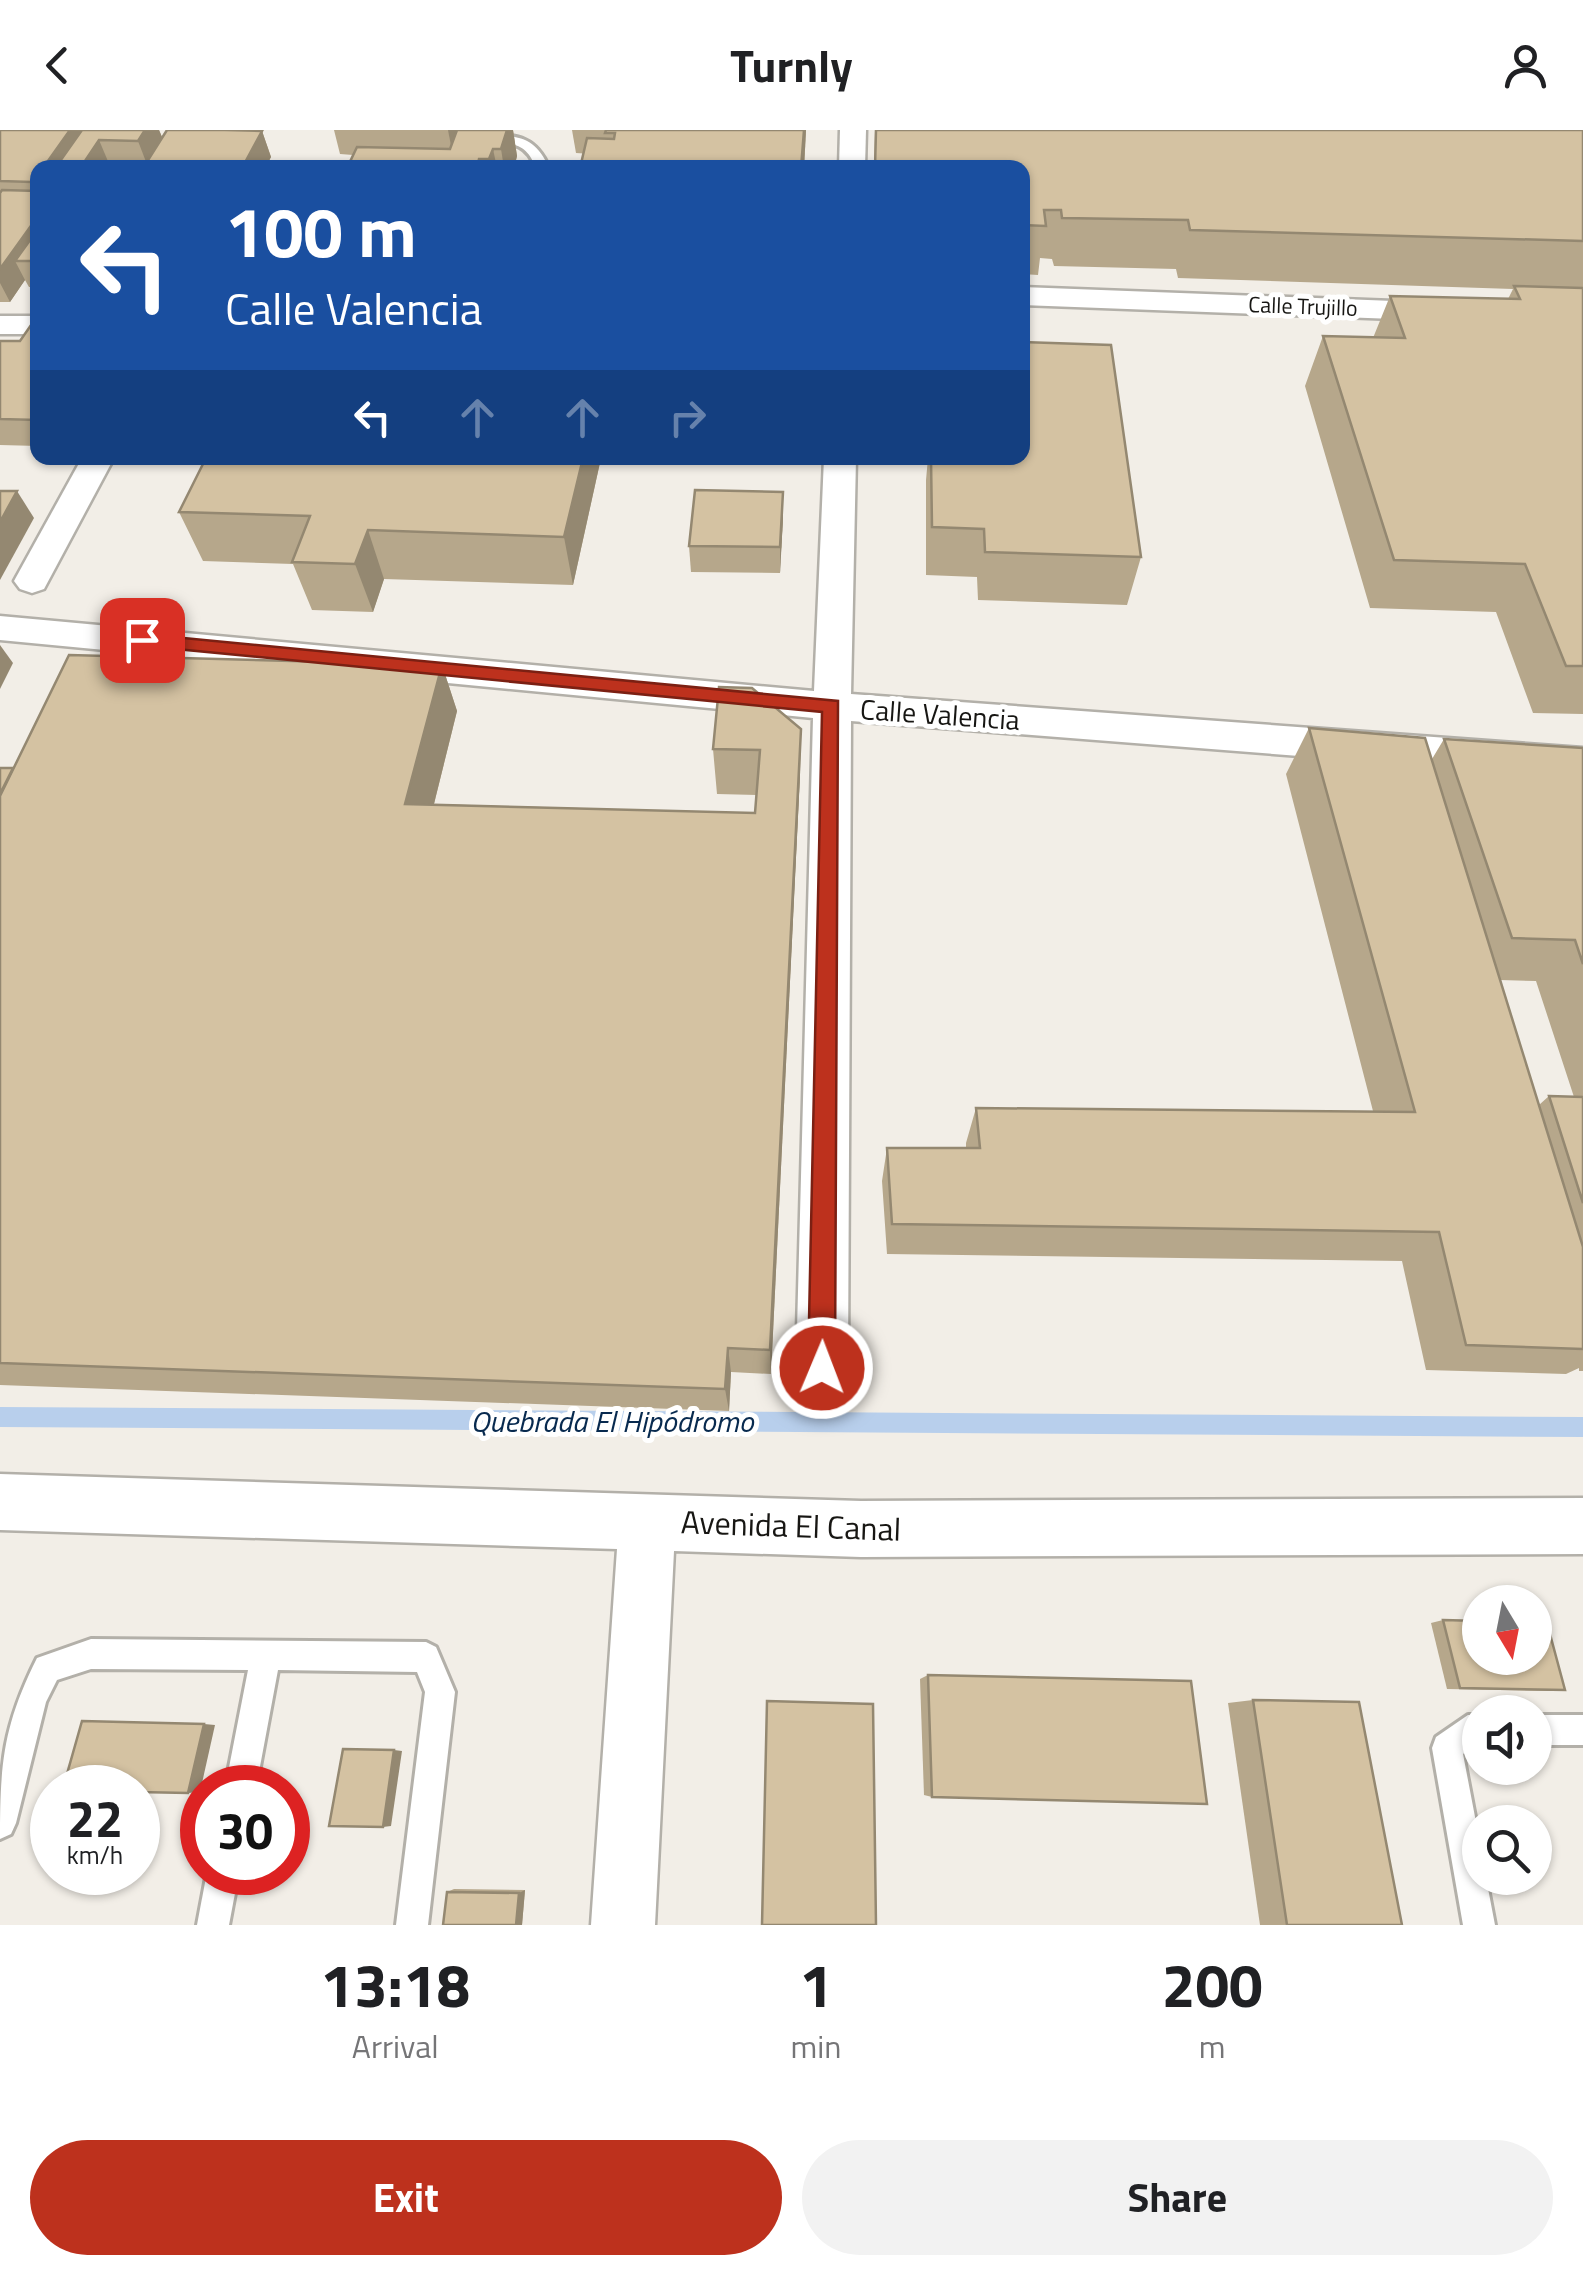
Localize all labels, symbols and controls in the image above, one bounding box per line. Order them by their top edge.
text: Turnly [730,31,853,99]
icon: back [30,38,85,93]
icon: person [1498,38,1553,93]
text: 100 m [225,178,417,284]
icon: left [60,200,190,330]
text: Calle Valencia [225,274,482,342]
street label: Calle Trujillo [1248,287,1358,325]
icon: left [345,390,400,445]
icon: ahead [450,390,505,445]
icon: ahead [555,390,610,445]
icon: right [660,390,715,445]
pin [100,598,185,683]
icon: arrive [115,613,170,668]
street label: Calle Valencia [859,687,1021,741]
position arrow [770,1316,874,1420]
water label: Quebrada El Hipódromo [470,1398,755,1444]
street label: Avenida El Canal [680,1497,902,1553]
north arrow [1462,1585,1552,1675]
map controls [1462,1585,1552,1895]
button: sound [1462,1695,1552,1785]
speed limit sign: 30 [180,1765,310,1895]
text: 22 [67,1780,123,1856]
button: search [1462,1805,1552,1895]
text: km/h [67,1836,123,1874]
text: 13:18 [320,1939,470,2030]
text: 1 [799,1939,833,2030]
text: 200 [1162,1939,1263,2030]
text: Arrival [352,2022,439,2070]
text: min [790,2022,841,2070]
text: m [1199,2022,1226,2070]
button: Exit [30,2140,782,2255]
button: Share [802,2140,1553,2255]

